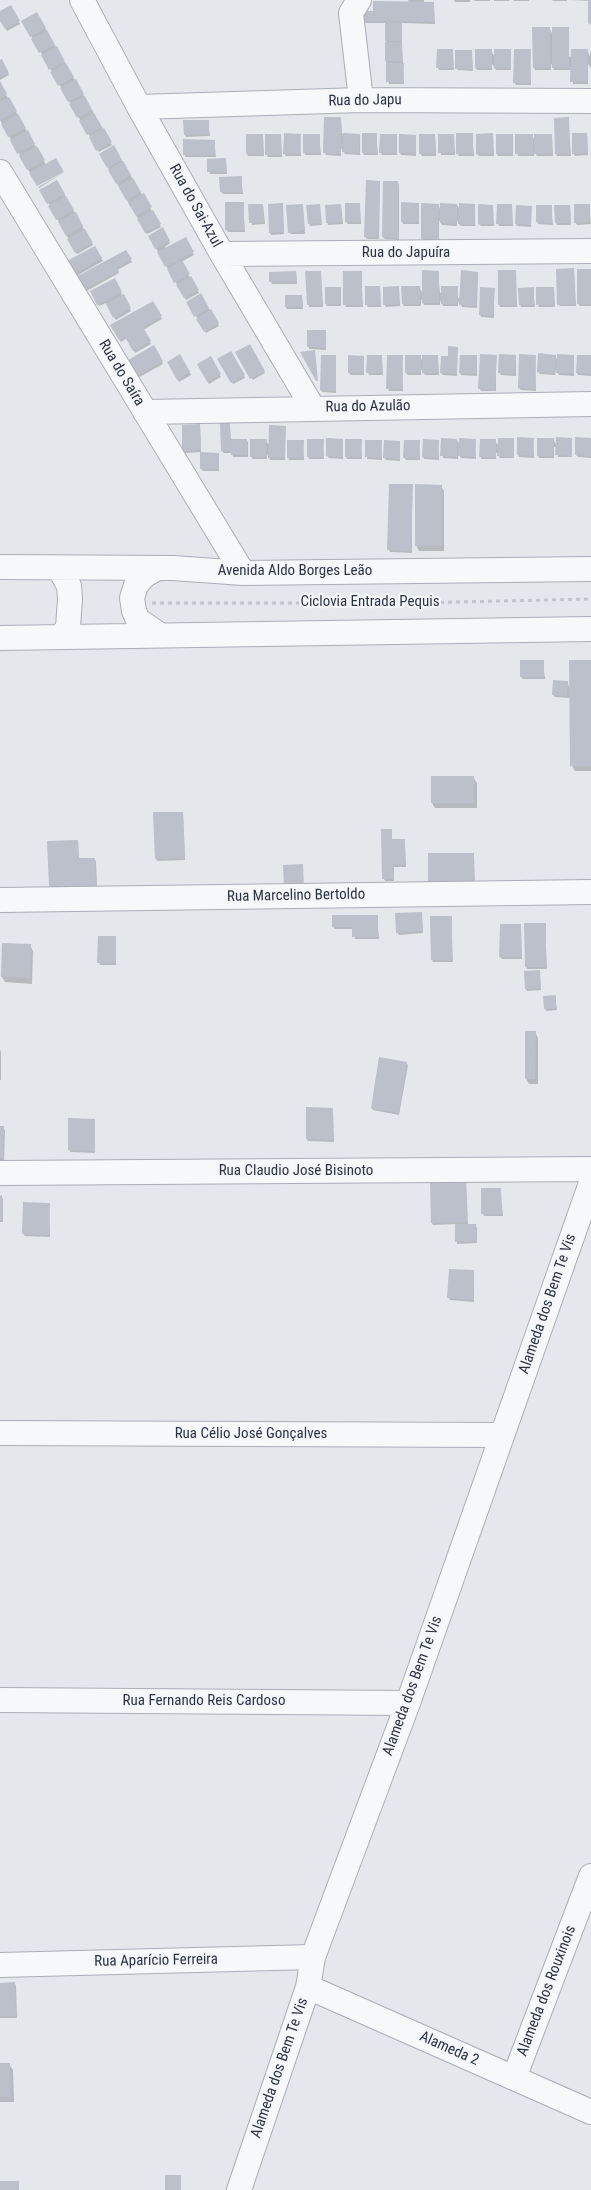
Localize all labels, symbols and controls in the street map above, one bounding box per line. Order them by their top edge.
street label: Rua do Japu [328,91,402,111]
street label: Rua do Sai-Azul [165,161,225,251]
street label: Rua do Japuíra [362,244,450,262]
street label: Rua do Saíra [94,337,148,409]
street label: Rua do Azulão [325,397,411,417]
street label: Avenida Aldo Borges Leão [218,562,372,580]
street label: Ciclovia Entrada Pequis [300,593,440,611]
street label: Rua Marcelino Bertoldo [227,886,365,906]
street label: Rua Claudio José Bisinoto [219,1162,373,1180]
street label: Alameda dos Bem Te Vis [516,1232,580,1376]
street label: Rua Célio José Gonçalves [175,1425,327,1443]
street label: Alameda dos Bem Te Vis [379,1614,447,1758]
street label: Rua Fernando Reis Cardoso [123,1692,285,1710]
street label: Alameda dos Rouxinois [514,1923,580,2059]
street label: Rua Aparício Ferreira [94,1951,218,1971]
street label: Alameda dos Bem Te Vis [248,1996,312,2140]
street label: Alameda 2 [417,2028,481,2070]

